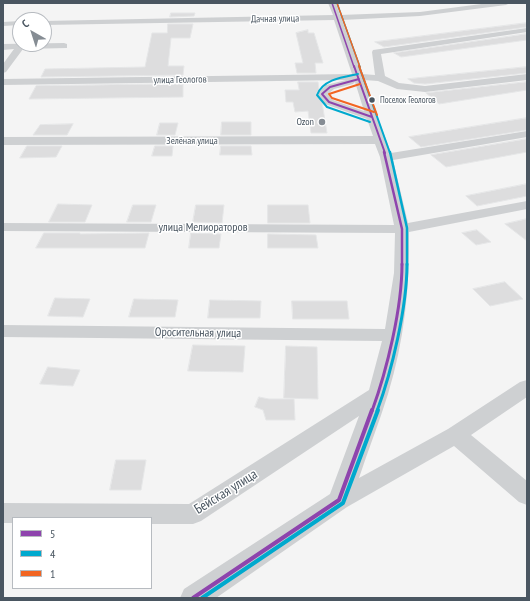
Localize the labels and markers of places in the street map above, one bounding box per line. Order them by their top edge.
marker: Поселок Геологов [367,95,377,105]
place label: Поселок Геологов [380,95,436,105]
place label: Ozon [296,116,314,128]
marker: Ozon [317,117,327,127]

